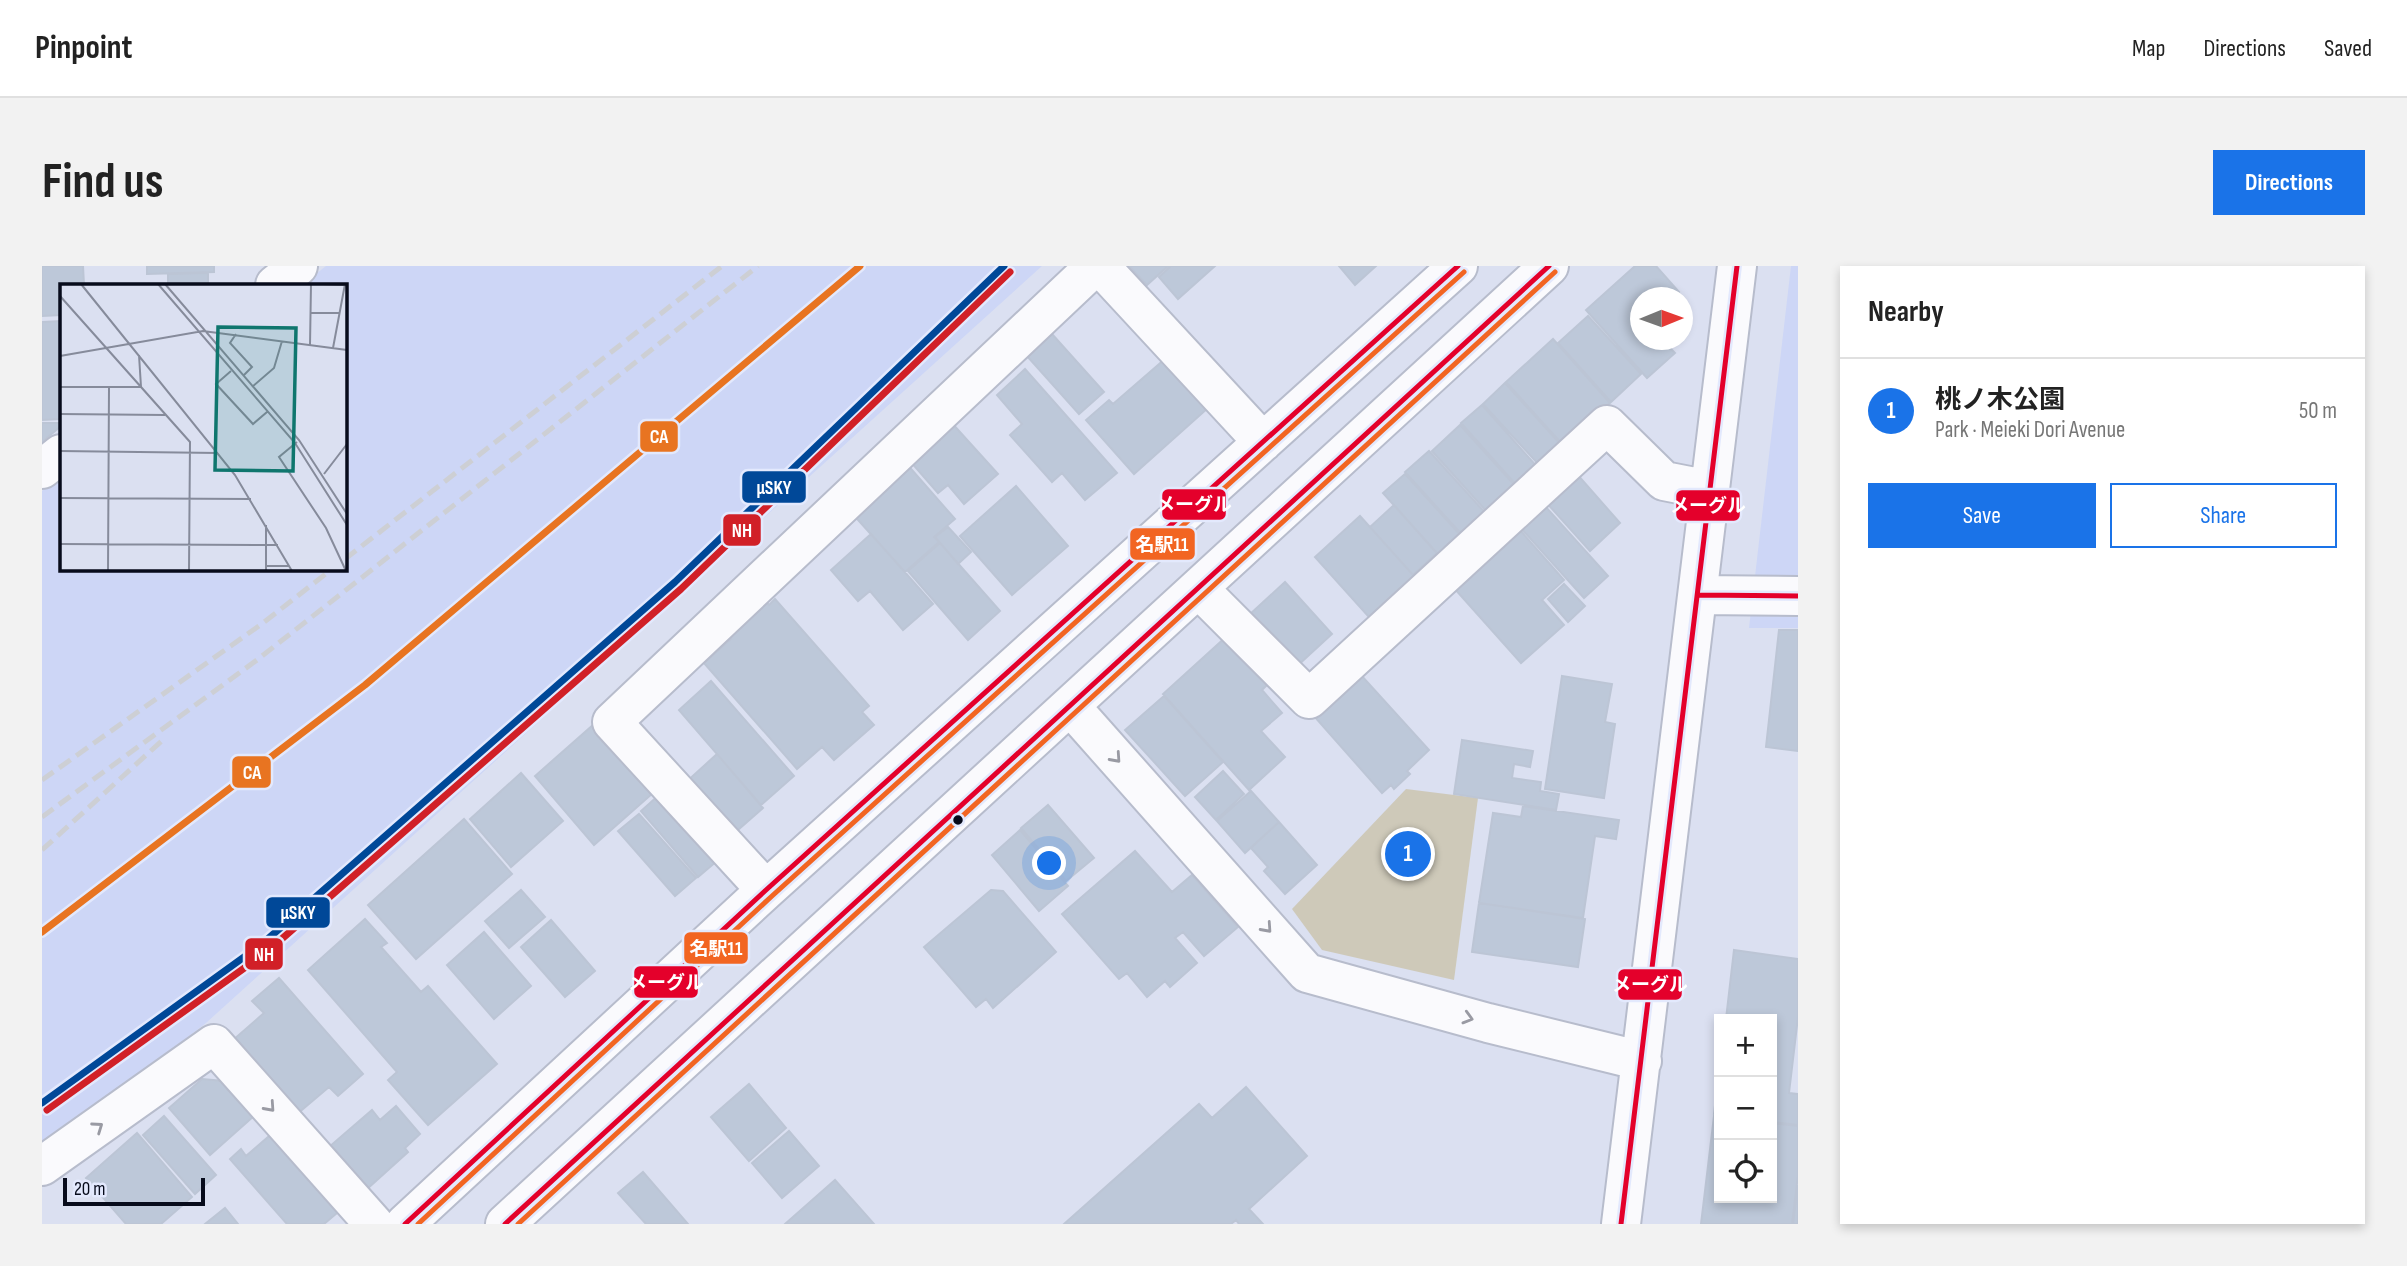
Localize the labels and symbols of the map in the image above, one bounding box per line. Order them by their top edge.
inset map [60,284,346,570]
north arrow [1630,287,1693,350]
line badge: CA [639,420,679,453]
text: CA [650,426,669,449]
line badge: μSKY [741,470,807,504]
text: μSKY [756,477,792,500]
line badge: メーグル [1161,488,1227,521]
line badge: メーグル [1675,489,1741,522]
text: メーグル [1156,494,1232,517]
text: メーグル [1670,495,1746,518]
line badge: NH [722,513,762,547]
text: NH [732,520,752,543]
line badge: 名駅11 [1129,527,1196,561]
text: 名駅11 [1136,534,1189,557]
one-way arrow [1108,750,1120,763]
line badge: CA [231,755,272,789]
text: CA [243,762,262,785]
unlabelled marker [951,813,965,827]
pin: 1 [1385,828,1431,880]
your location [1032,846,1066,880]
line badge: μSKY [265,896,331,929]
text: μSKY [280,902,316,925]
one-way arrow [1259,920,1271,933]
line badge: 名駅11 [683,931,749,965]
line badge: NH [244,937,284,971]
text: 名駅11 [690,938,743,961]
text: NH [254,944,274,967]
line badge: メーグル [633,965,699,999]
line badge: メーグル [1617,968,1683,1001]
text: メーグル [628,972,704,995]
text: メーグル [1612,974,1688,997]
one-way arrow [1462,1010,1474,1024]
one-way arrow [262,1099,274,1112]
one-way arrow [90,1123,103,1135]
scale bar [63,1175,205,1207]

